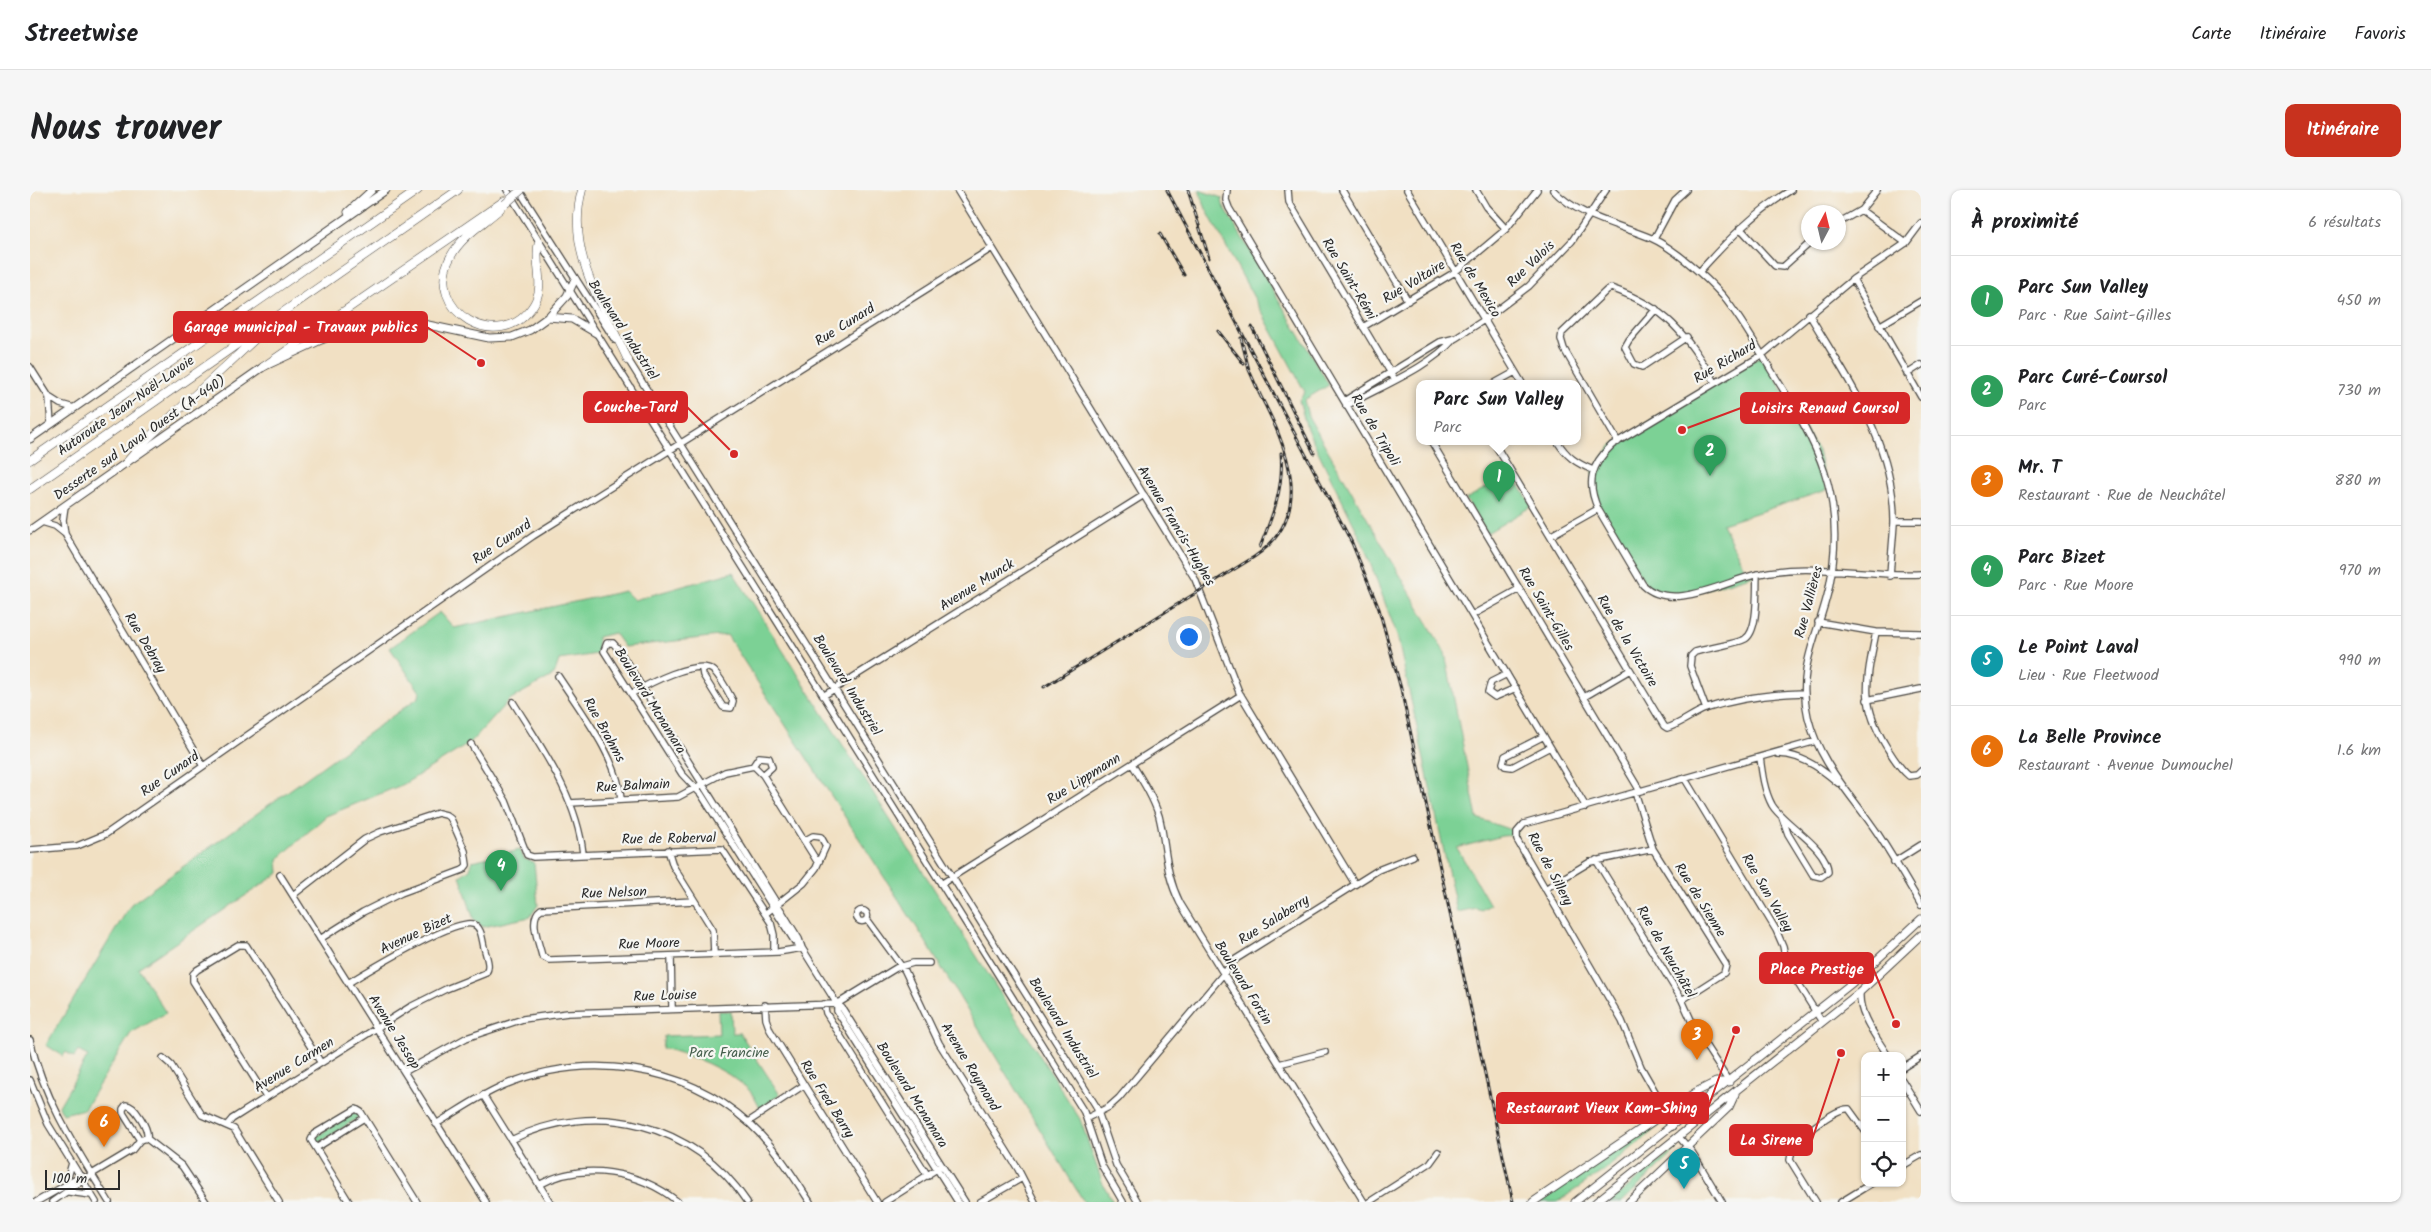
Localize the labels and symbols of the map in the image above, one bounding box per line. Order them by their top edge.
north arrow [1801,205,1846,250]
street label: Rue Saint-Rémi [1316,234,1383,325]
street label: Rue Valois [1502,235,1560,293]
street label: Rue de Mexico [1444,238,1506,322]
street label: Rue Voltaire [1378,254,1450,310]
street label: Boulevard Industriel [582,275,664,385]
street label: Rue Cunard [811,297,880,352]
callout: Garage municipal - Travaux publics [174,312,427,342]
text: Garage municipal - Travaux publics [184,316,418,340]
street label: Rue Richard [1689,334,1762,390]
street label: Autoroute Jean-Noël-Lavoie [53,350,200,462]
street label: Desserte sud Laval Ouest (A-440) [49,370,231,506]
street label: Rue de Tripoli [1345,390,1406,471]
callout: Couche-Tard [584,392,687,422]
callout: Loisirs Renaud Coursol [1741,393,1909,423]
text: Couche-Tard [594,396,679,420]
text: Loisirs Renaud Coursol [1751,397,1899,421]
pin: 2 [1694,435,1726,476]
street label: Avenue Francis-Hughes [1131,461,1221,591]
pin: 1 [1483,461,1515,502]
street label: Rue Cunard [468,513,537,570]
street label: Avenue Munck [935,553,1019,617]
street label: Rue Saint-Gilles [1512,563,1580,655]
street label: Rue Vallières [1789,563,1829,641]
street label: Rue de la Victoire [1591,591,1664,692]
street label: Rue Debray [118,608,172,678]
your location [1176,624,1202,650]
street label: Boulevard Industriel [807,630,887,741]
street label: Boulevard Mcnamara [608,644,692,758]
street label: Rue Brahms [577,693,631,767]
street label: Rue Cunard [136,745,205,802]
street label: Rue Lippmann [1043,747,1125,811]
street label: Rue Balmain [595,773,671,799]
street label: Rue de Roberval [622,827,717,851]
street label: Rue de Sillery [1521,828,1579,910]
street label: Rue Sun Valley [1736,849,1799,937]
pin: 4 [485,850,517,891]
street label: Rue de Sienne [1668,859,1732,942]
street label: Rue Nelson [581,881,647,905]
street label: Rue Salaberry [1234,889,1314,951]
street label: Rue de Neuchâtel [1631,902,1702,1003]
street label: Avenue Bizet [376,908,456,960]
street label: Rue Moore [618,932,681,956]
street label: Boulevard Fortin [1208,936,1278,1030]
callout: Place Prestige [1760,953,1873,983]
text: Place Prestige [1770,958,1864,982]
street label: Boulevard Industriel [1023,973,1103,1084]
street label: Rue Louise [633,984,698,1008]
street label: Avenue Jessop [362,990,426,1074]
street label: Avenue Raymond [935,1018,1006,1116]
pin: 3 [1681,1019,1713,1060]
street label: Avenue Carmen [249,1031,339,1099]
street label: Boulevard Mcnamara [870,1038,954,1152]
park label: Parc Francine [689,1042,770,1064]
street label: Rue Fred Barry [794,1055,860,1143]
callout: Restaurant Vieux Kam-Shing [1497,1093,1708,1123]
text: Restaurant Vieux Kam-Shing [1506,1097,1698,1121]
pin: 6 [88,1106,120,1147]
callout: La Sirene [1730,1125,1812,1155]
text: La Sirene [1740,1129,1803,1153]
pin: 5 [1668,1148,1700,1189]
scale bar [45,1167,120,1190]

